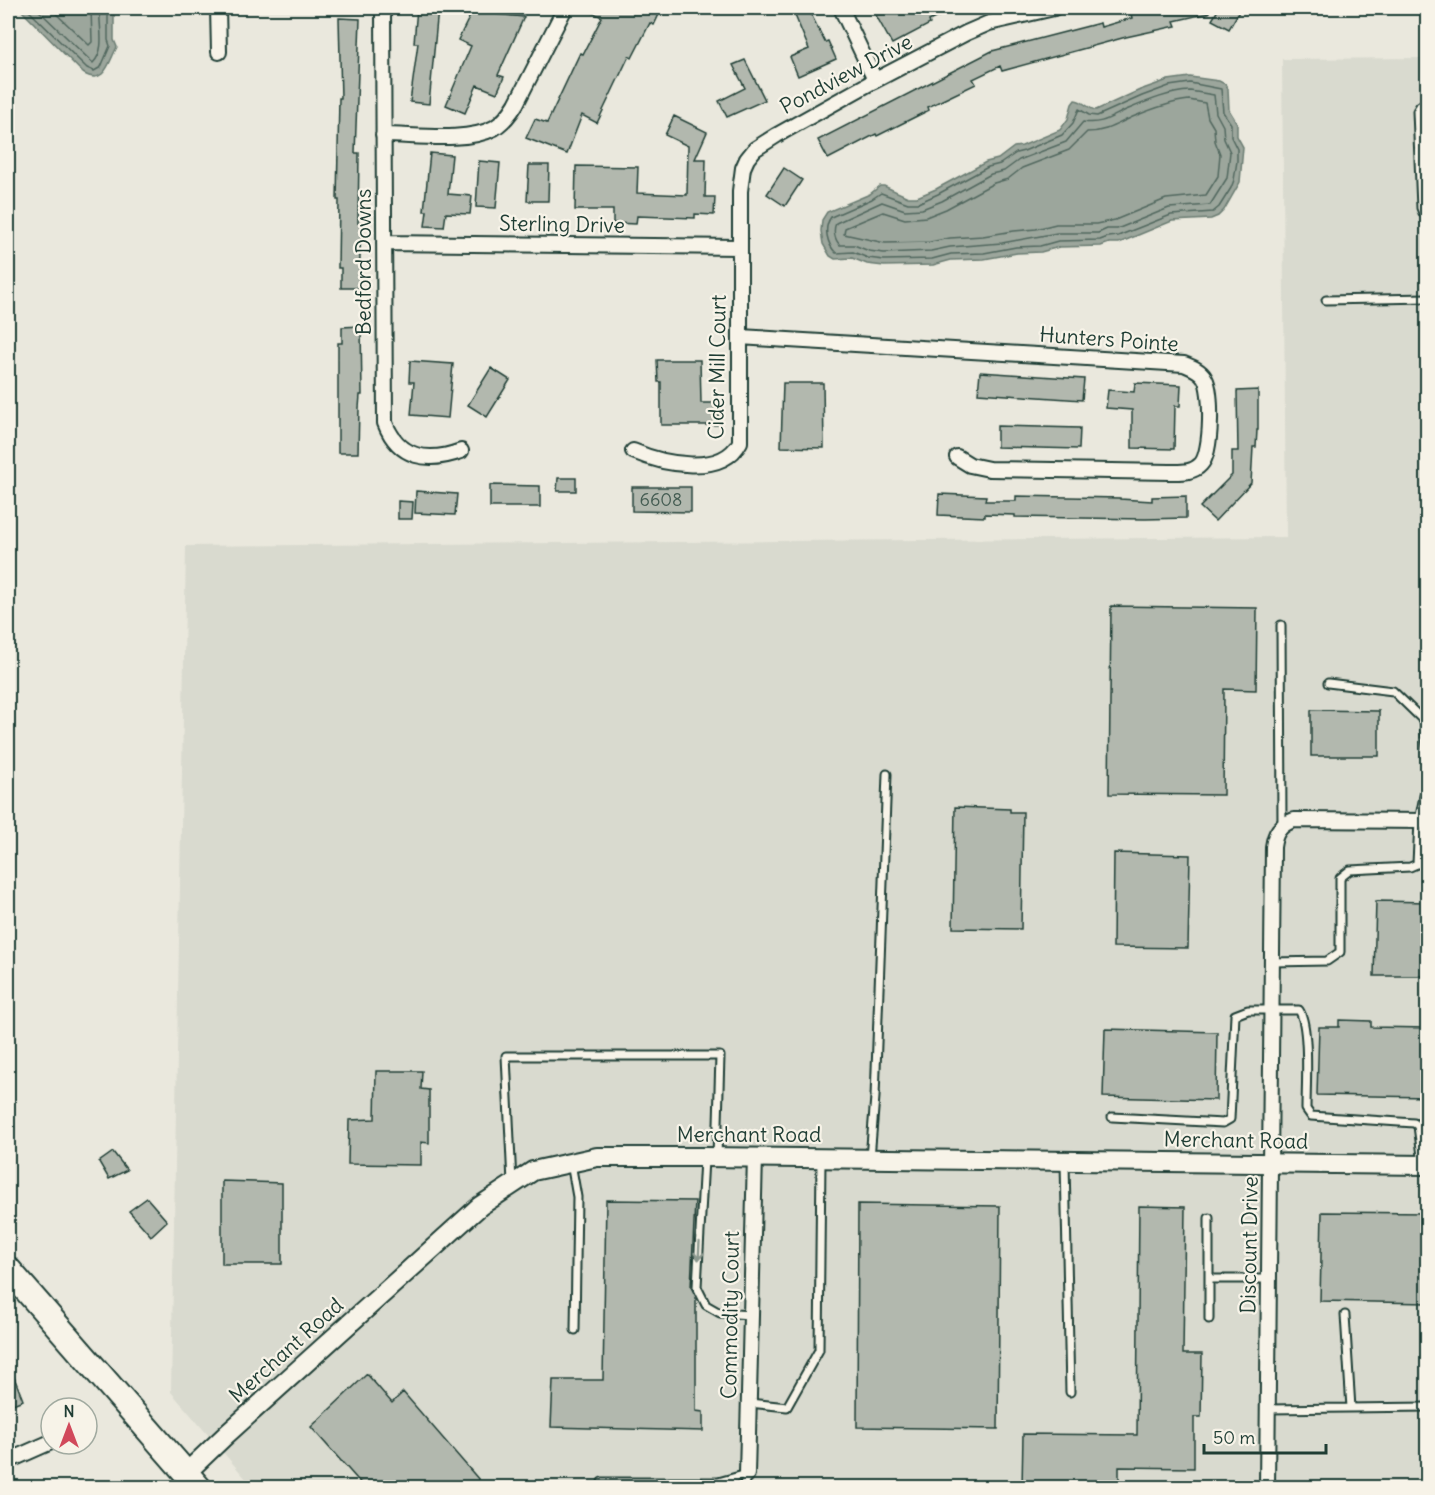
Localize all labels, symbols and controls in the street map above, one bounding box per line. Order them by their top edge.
street label: Pondview Drive [775,28,917,120]
street label: Bedford Downs [350,189,377,335]
street label: Sterling Drive [499,209,625,239]
street label: Cider Mill Court [702,294,732,440]
street label: Hunters Pointe [1039,321,1179,357]
house number: 6608 [640,488,682,511]
street label: Merchant Road [677,1121,821,1148]
street label: Merchant Road [1163,1125,1309,1155]
street label: Discount Drive [1234,1176,1264,1314]
street label: Commodity Court [715,1231,745,1399]
one-way arrow [693,1240,704,1260]
street label: Merchant Road [223,1292,349,1408]
north arrow [39,1396,99,1456]
text: N [63,1401,75,1421]
scale bar [1204,1417,1326,1455]
text: 50 m [1213,1426,1255,1449]

